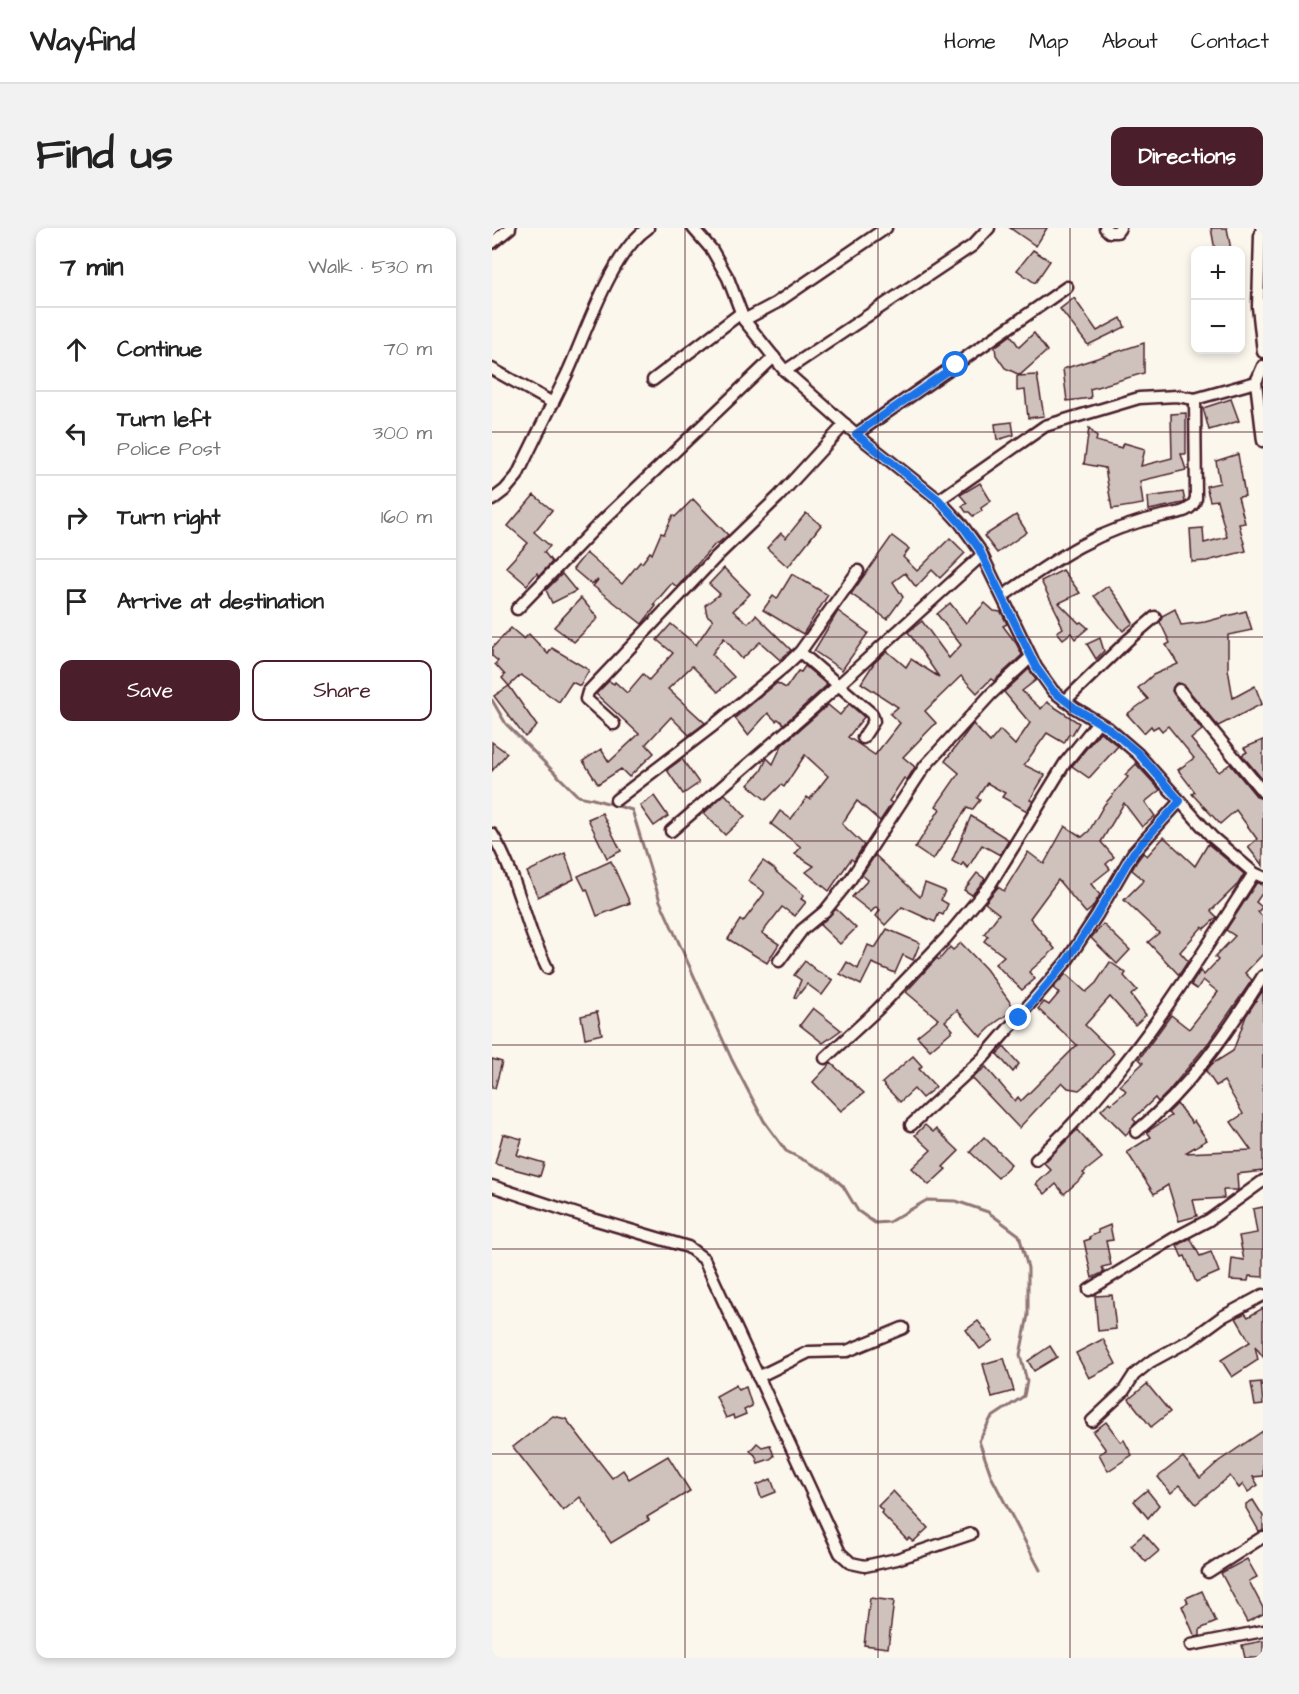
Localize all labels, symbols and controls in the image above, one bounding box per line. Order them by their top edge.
text: Wayfind [30,22,135,61]
text: Home [944,27,996,56]
text: Map [1029,27,1069,56]
text: About [1102,27,1158,56]
text: Contact [1191,27,1269,56]
text: Find us [36,127,173,185]
button: Directions [1111,127,1263,186]
map controls [1191,246,1245,354]
button: + [1191,246,1245,300]
text: 7 min [60,249,124,285]
text: Walk · 530 m [308,253,432,281]
button: − [1191,300,1245,354]
icon: ahead [60,333,93,366]
text: Continue [117,334,202,365]
text: 70 m [384,335,432,363]
route start [942,351,968,377]
text: Turn left [117,404,211,435]
icon: left [60,417,93,450]
text: 300 m [373,419,432,447]
text: Police Post [117,435,221,463]
icon: right [60,501,93,534]
text: Turn right [117,502,220,533]
text: 160 m [381,503,432,531]
icon: arrive [60,585,93,618]
text: Arrive at destination [117,586,324,617]
button: Save [60,660,240,721]
button: Share [252,660,432,721]
route end [1005,1004,1031,1030]

